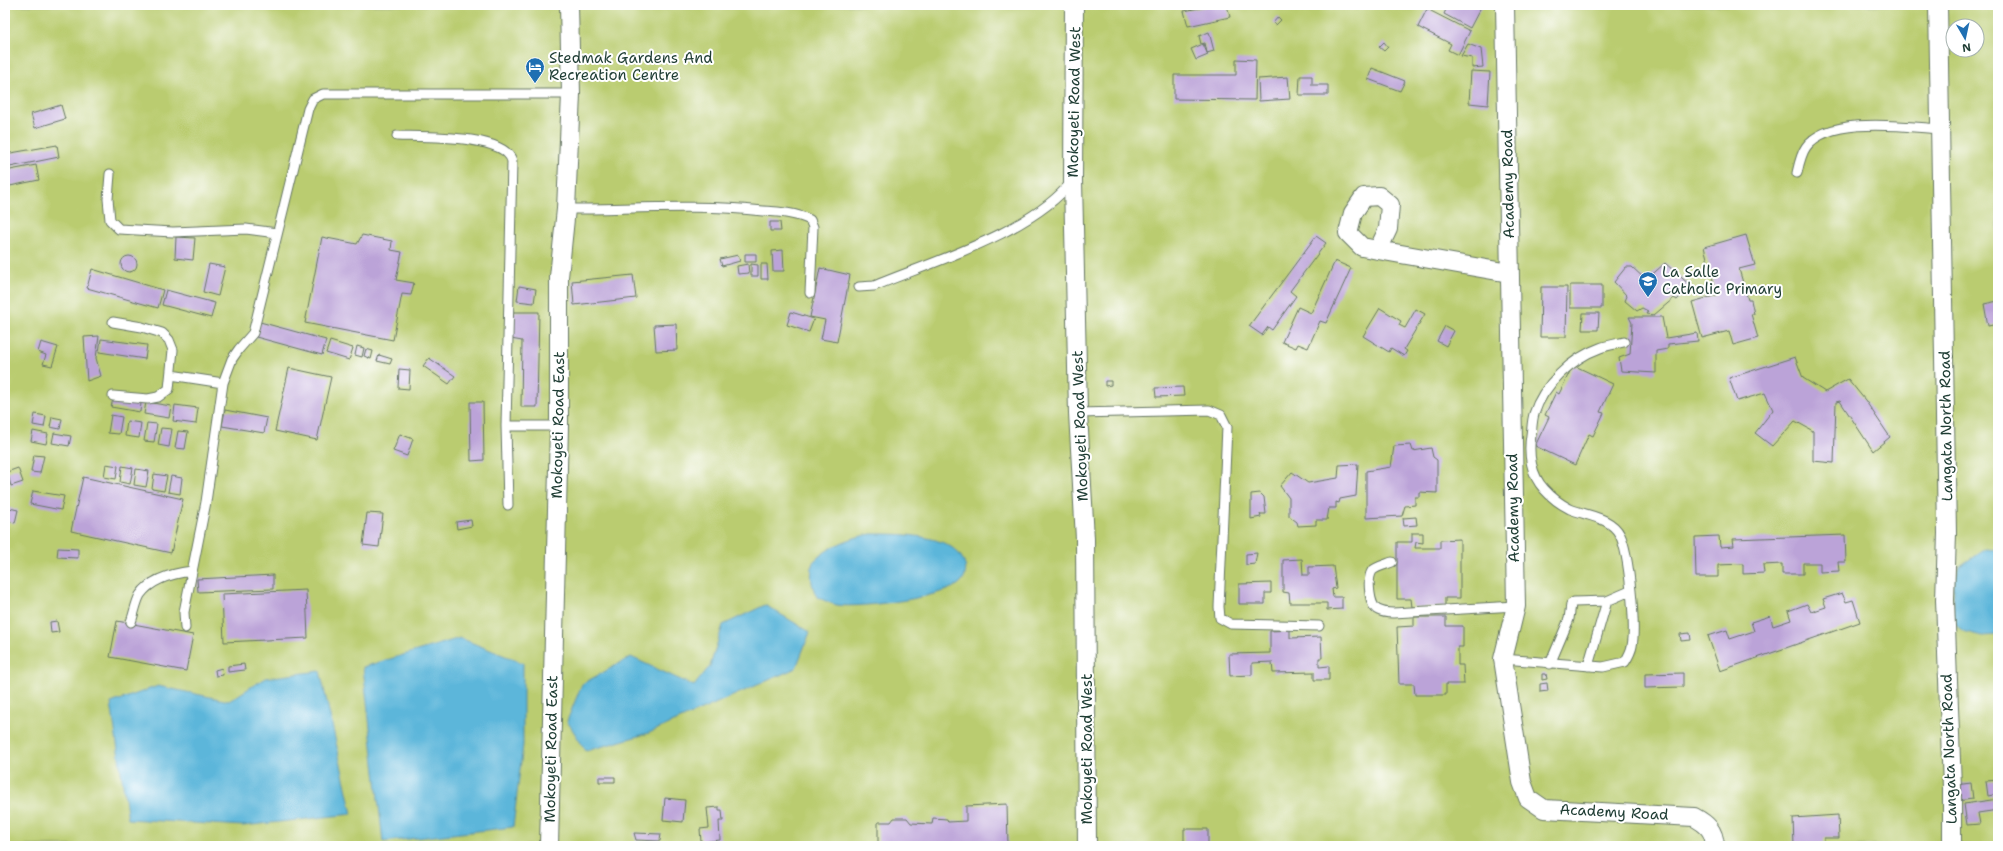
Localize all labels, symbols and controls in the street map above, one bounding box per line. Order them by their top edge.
north arrow [1945,18,1985,58]
street label: Mokoyeti Road West [1063,26,1085,178]
text: N [1961,39,1972,56]
place label: Stedmak Gardens And Recreation Centre [549,48,713,85]
hotel icon: Stedmak Gardens And Recreation Centre [524,56,546,84]
street label: Academy Road [1497,129,1519,239]
place label: La Salle Catholic Primary [1662,262,1782,299]
school or university icon: La Salle Catholic Primary [1637,270,1659,298]
street label: Mokoyeti Road West [1067,350,1093,502]
street label: Langata North Road [1935,350,1957,501]
street label: Mokoyeti Road East [547,351,569,499]
street label: Academy Road [1502,453,1524,563]
street label: Mokoyeti Road West [1077,673,1097,825]
street label: Langata North Road [1936,673,1962,825]
street label: Mokoyeti Road East [540,675,562,823]
street label: Academy Road [1559,799,1670,825]

